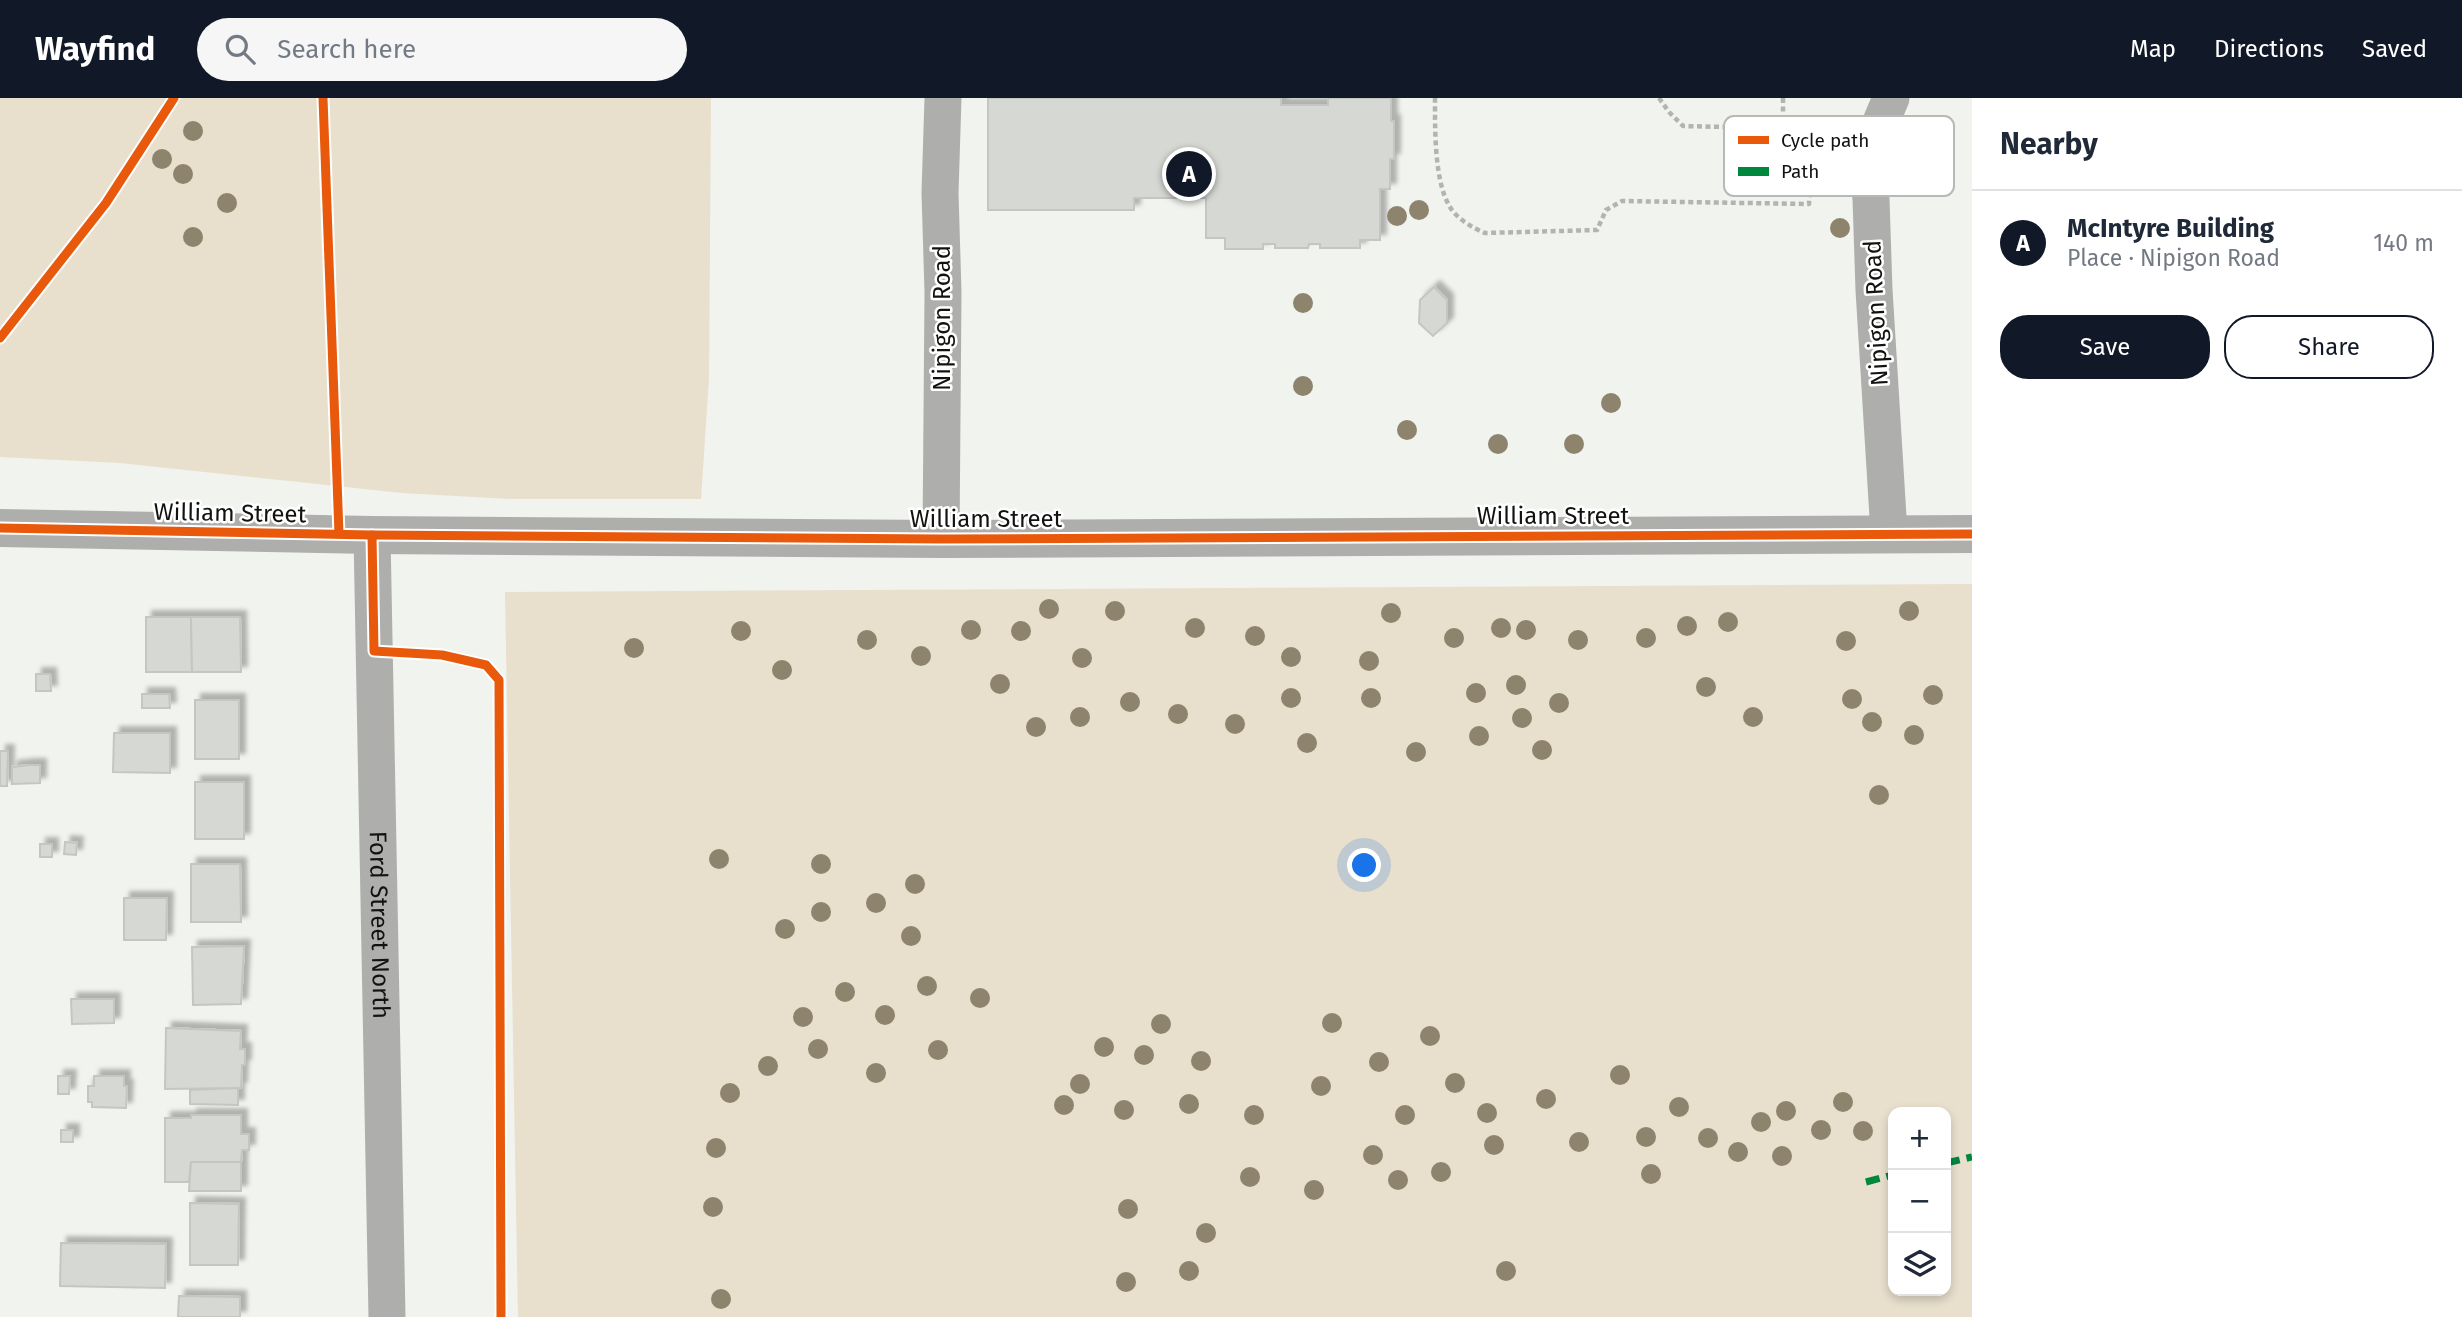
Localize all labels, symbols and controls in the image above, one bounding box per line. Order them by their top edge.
search box [197,18,687,81]
text: Wayfind [35,29,155,69]
icon: search [221,30,259,68]
text: Search here [277,34,416,65]
text: Map [2130,35,2176,63]
text: Directions [2214,35,2324,63]
text: Saved [2362,35,2427,63]
legend [1724,116,1954,196]
text: Nearby [2000,126,2098,162]
text: Cycle path [1781,129,1869,152]
pin: A [1166,148,1212,200]
text: Path [1781,160,1819,183]
text: McIntyre Building [2067,213,2274,244]
text: A [2016,229,2030,257]
text: 140 m [2373,229,2434,257]
street label: Nipigon Road [1858,239,1894,387]
text: Place · Nipigon Road [2067,244,2280,272]
street label: Nipigon Road [928,245,956,391]
button: Save [2000,315,2210,379]
button: Share [2224,315,2434,379]
street label: William Street [154,498,307,528]
street label: William Street [1477,502,1630,530]
street label: William Street [910,505,1063,533]
street label: Ford Street North [364,831,395,1019]
your location [1347,848,1381,882]
map controls [1888,1107,1951,1296]
button: + [1888,1107,1951,1170]
button: − [1888,1170,1951,1233]
button: layers [1888,1233,1951,1296]

